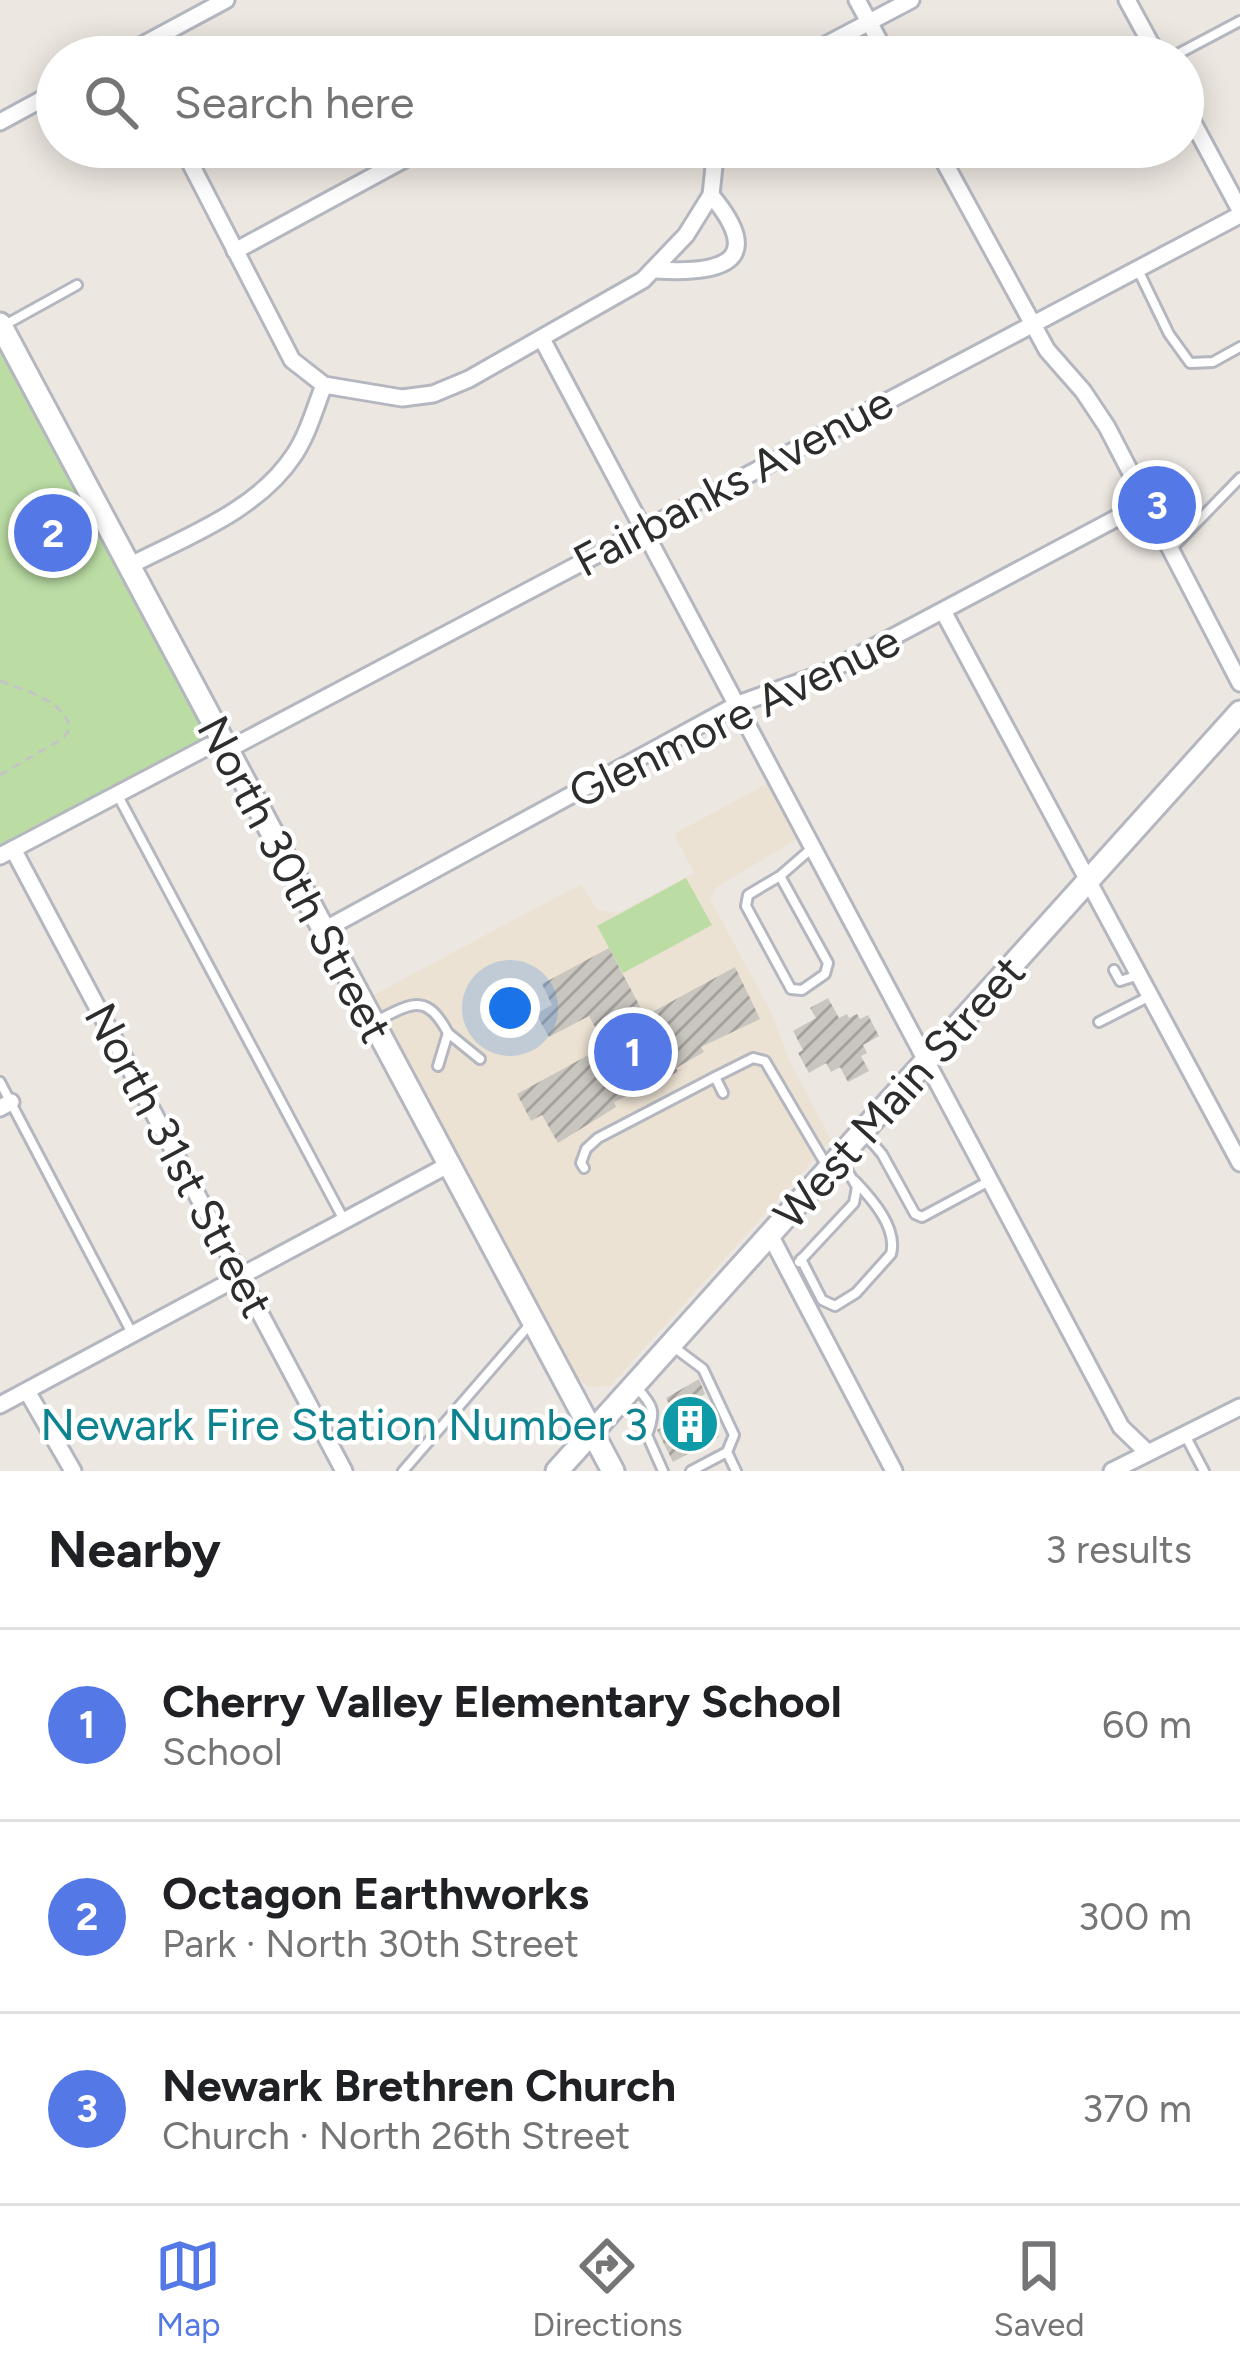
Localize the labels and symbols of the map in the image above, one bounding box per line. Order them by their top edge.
street label: Fairbanks Avenue [564,374,902,588]
pin: 3 [1118,460,1196,550]
pin: 2 [14,488,92,578]
street label: Glenmore Avenue [560,613,908,819]
street label: North 30th Street [186,707,404,1051]
street label: West Main Street [762,944,1036,1240]
your location [480,978,540,1038]
street label: North 31st Street [74,994,284,1326]
pin: 1 [594,1007,672,1097]
building icon: Newark Fire Station Number 3 [659,1393,721,1455]
place label: Newark Fire Station Number 3 [40,1397,648,1451]

